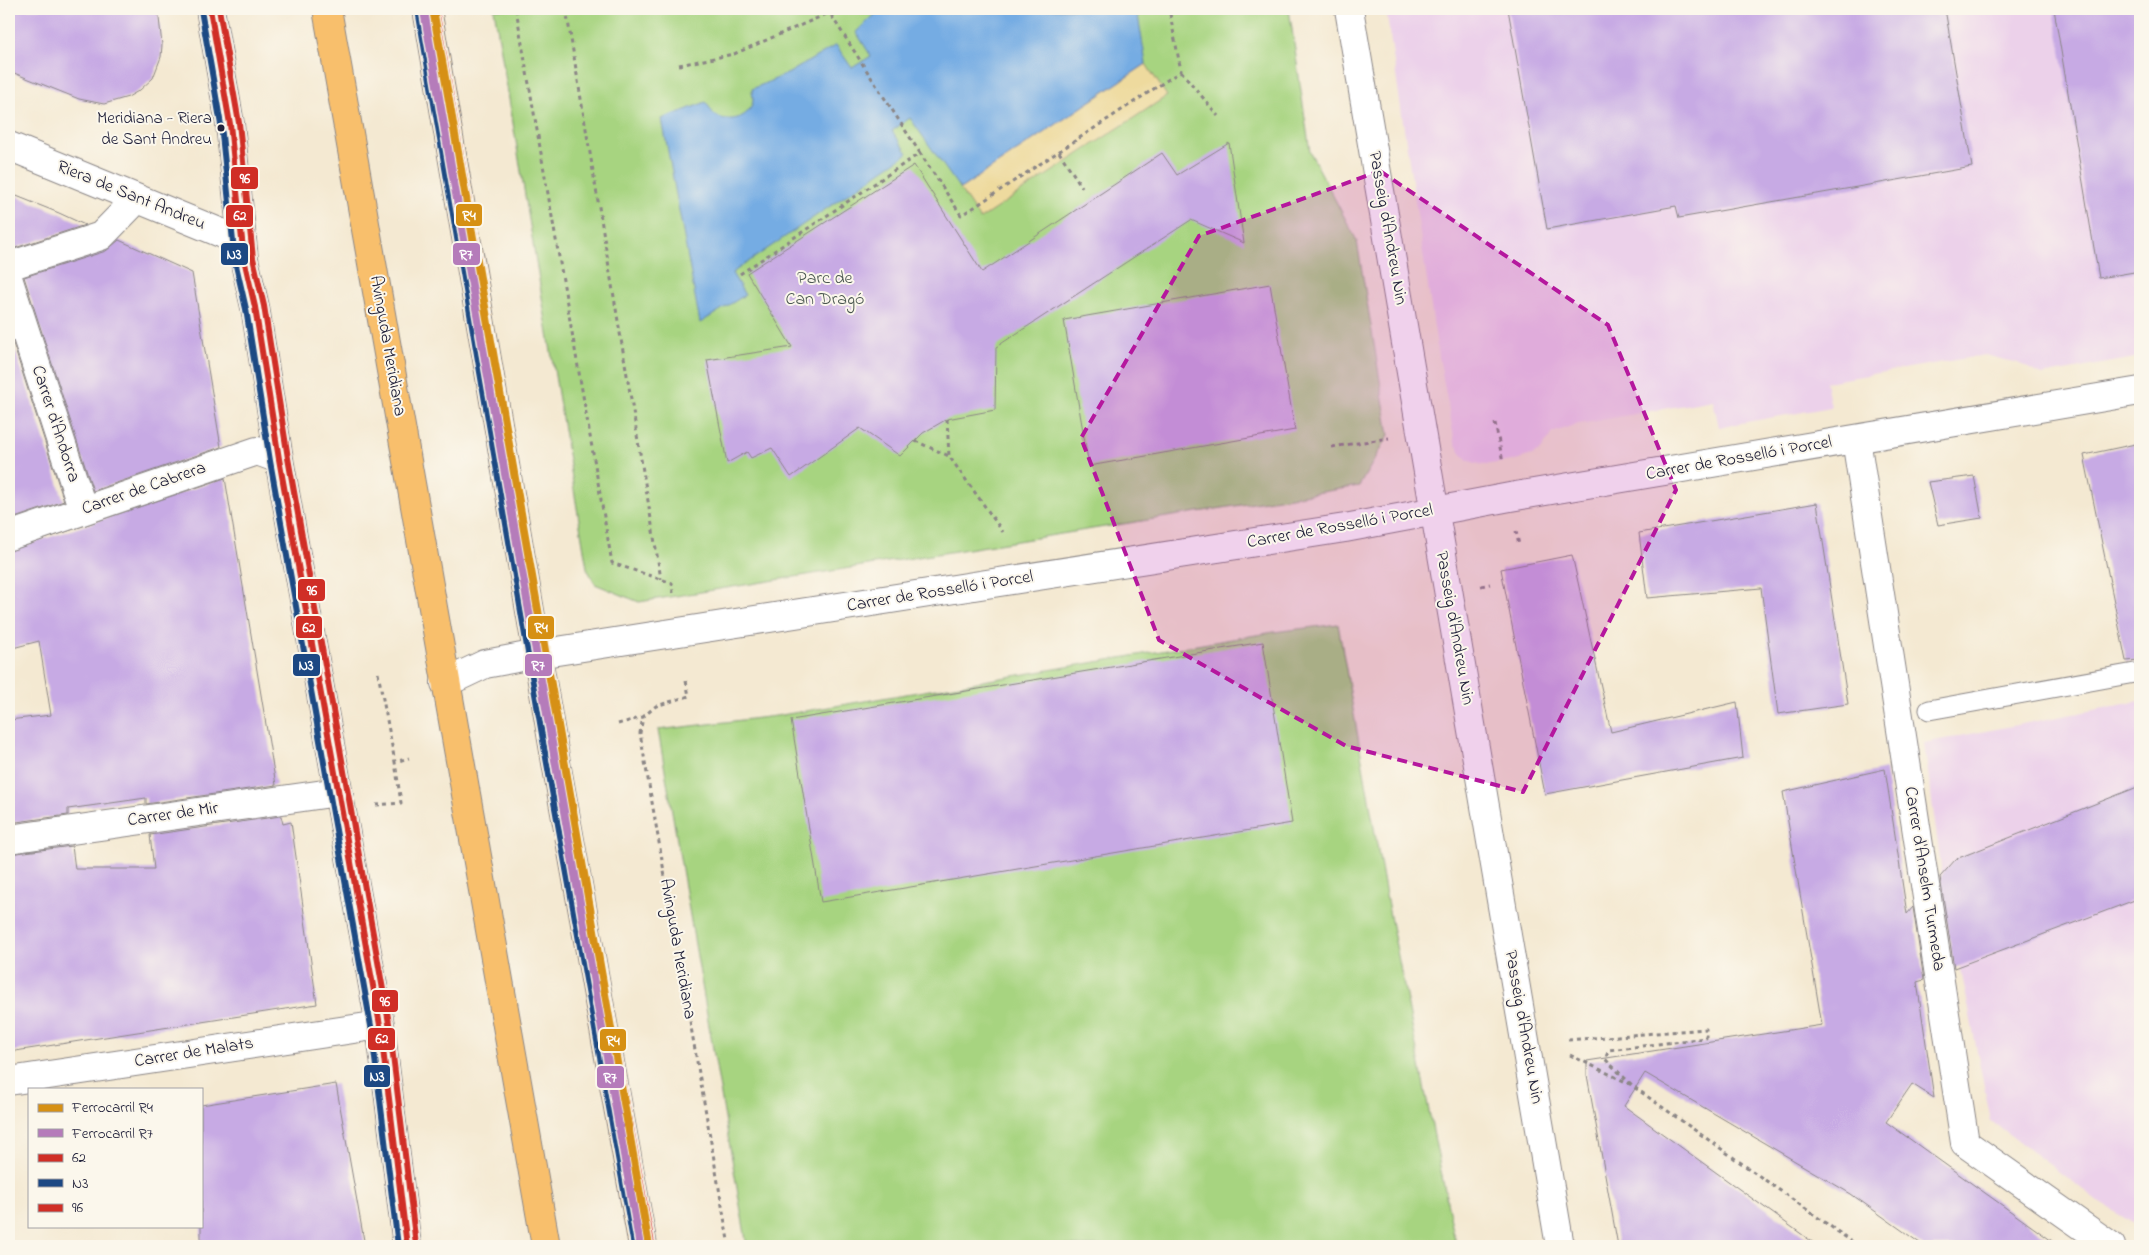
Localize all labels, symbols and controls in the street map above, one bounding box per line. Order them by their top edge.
place label: Meridiana - Riera de Sant Andreu [97,106,212,152]
marker: Meridiana - Riera de Sant Andreu [216,123,226,133]
street label: Passeig d'Andreu Nin [1360,149,1413,307]
street label: Riera de Sant Andreu [53,154,209,238]
line badge: 96 [230,166,259,190]
text: 96 [239,169,251,190]
line badge: R4 [455,203,483,227]
line badge: 62 [225,204,254,228]
text: 62 [232,206,247,227]
text: R4 [461,206,476,227]
line badge: N3 [220,242,249,266]
line badge: R7 [452,242,481,266]
text: N3 [226,245,242,266]
text: R7 [458,245,473,266]
park label: Parc de Can Dragó [786,266,864,314]
street label: Avinguda Meridiana [361,274,412,419]
street label: Carrer d'Andorra [24,362,86,486]
street label: Carrer de Rosselló i Porcel [1644,430,1834,488]
street label: Carrer de Cabrera [78,456,210,522]
street label: Carrer de Rosselló i Porcel [1245,498,1435,556]
street label: Passeig d'Andreu Nin [1427,549,1480,707]
street label: Carrer de Rosselló i Porcel [845,564,1035,620]
line badge: 96 [297,578,326,602]
text: 96 [306,581,318,602]
line badge: 62 [295,615,323,639]
line badge: R4 [527,615,555,640]
text: 62 [301,618,316,639]
text: R4 [533,618,548,639]
line badge: N3 [292,653,321,677]
line badge: R7 [524,653,553,677]
text: N3 [298,656,314,677]
text: R7 [530,656,545,677]
street label: Carrer d'Anselm Turmeda [1897,785,1951,973]
street label: Carrer de Mir [126,796,220,834]
street label: Avinguda Meridiana [651,877,702,1022]
street label: Passeig d'Andreu Nin [1496,948,1549,1106]
line badge: 96 [371,989,399,1013]
text: 96 [379,992,391,1013]
line badge: 62 [367,1027,396,1051]
line badge: R4 [599,1028,627,1052]
text: 62 [374,1029,389,1050]
street label: Carrer de Malats [133,1031,255,1075]
text: R4 [605,1031,620,1052]
line badge: N3 [363,1064,391,1088]
line badge: R7 [596,1065,625,1089]
text: N3 [369,1067,385,1088]
text: R7 [602,1068,617,1089]
legend [28,1088,202,1228]
text: Ferrocarril R4 [71,1097,153,1119]
text: Ferrocarril R7 [71,1123,153,1145]
text: 62 [72,1147,87,1169]
text: N3 [72,1173,88,1195]
text: 96 [72,1197,84,1219]

